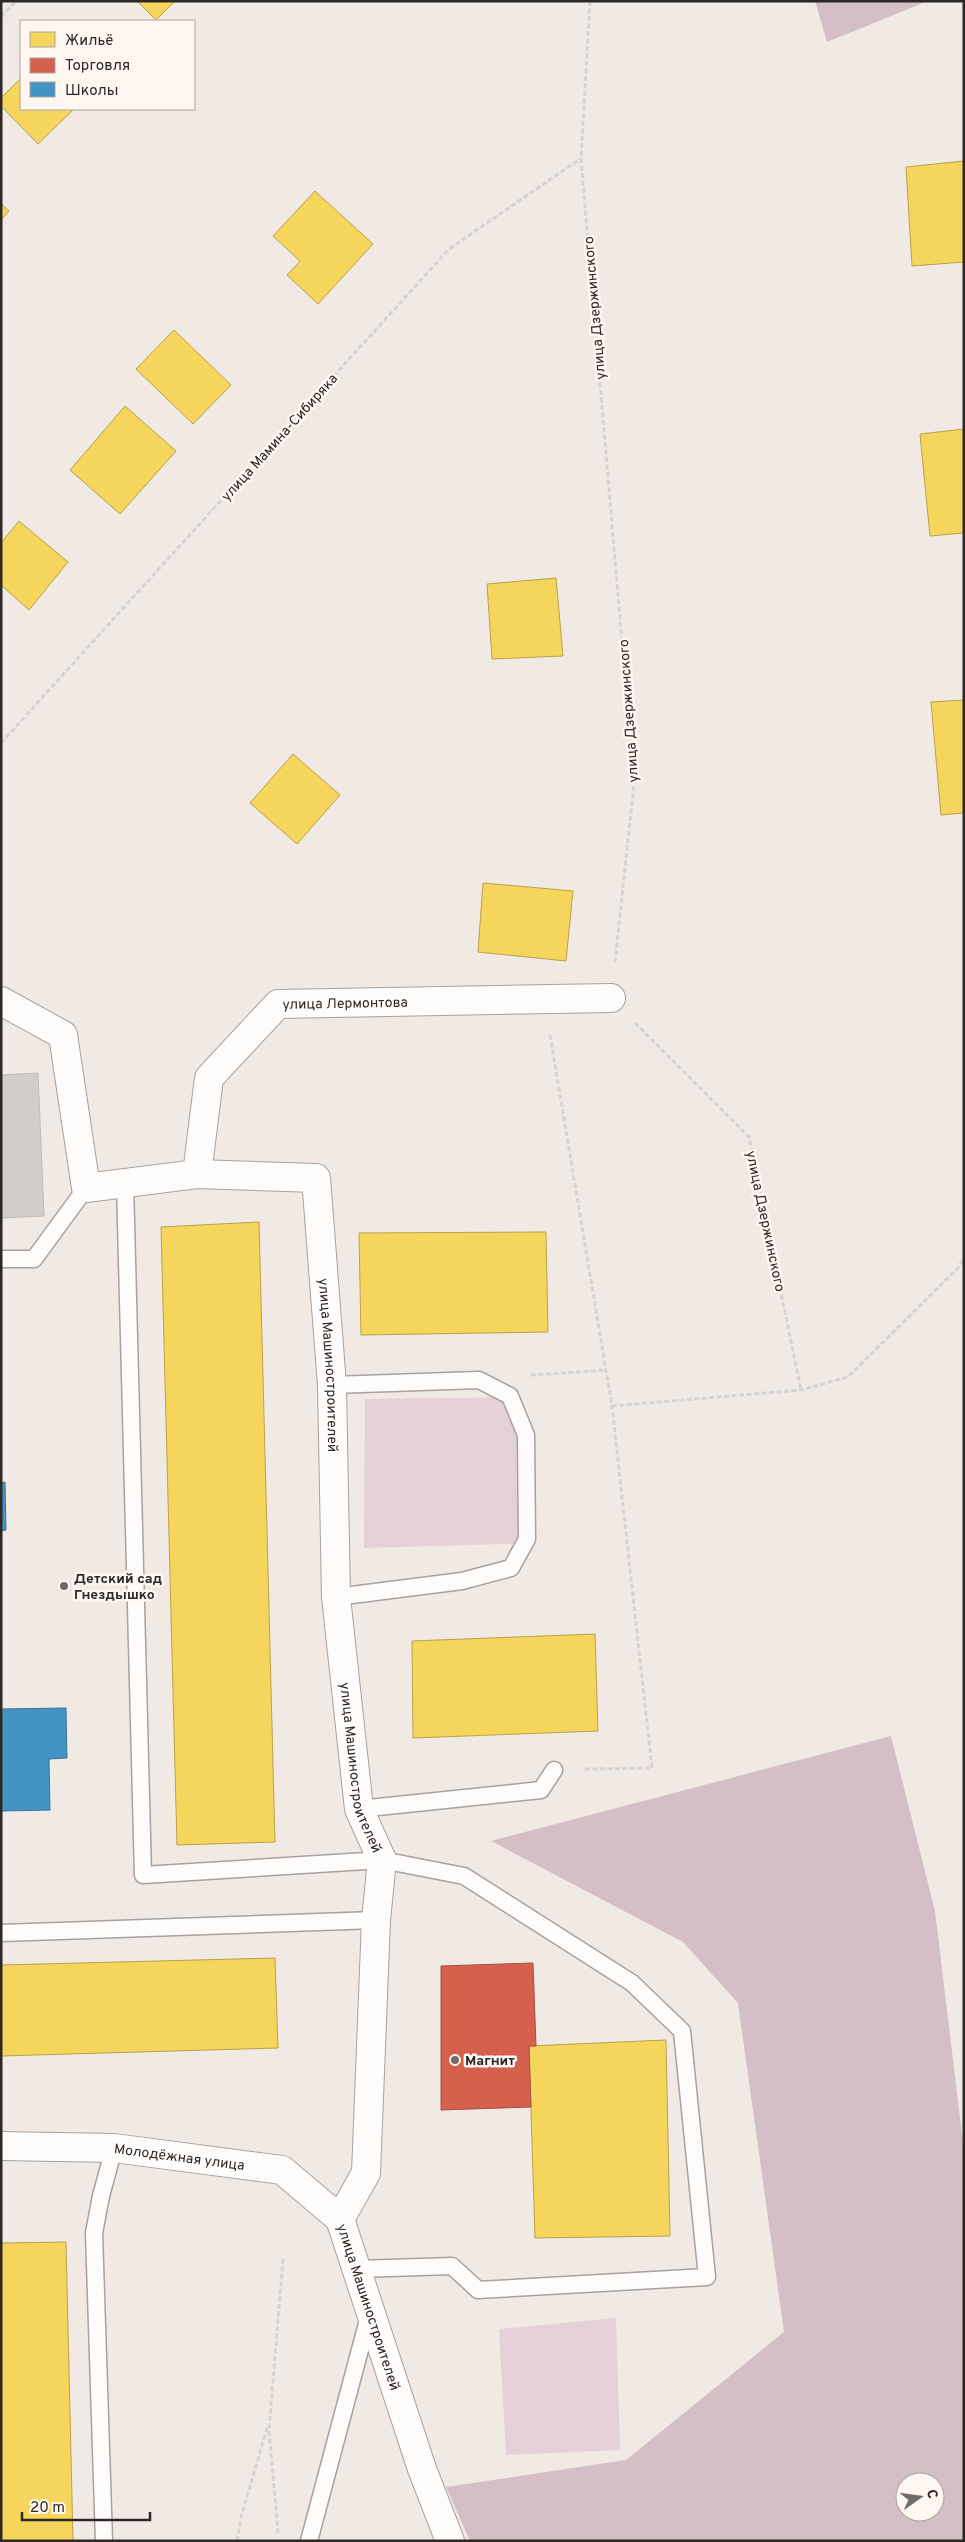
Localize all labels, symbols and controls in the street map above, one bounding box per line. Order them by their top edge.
legend [20,20,195,110]
text: Жильё [65,32,113,51]
text: Торговля [65,57,130,76]
text: Школы [65,82,119,101]
street label: улица Дзержинского [581,235,610,380]
street label: улица Мамина-Сибиряка [218,371,342,505]
street label: улица Дзержинского [616,638,643,783]
street label: улица Лермонтова [282,995,408,1014]
street label: улица Дзержинского [741,1149,788,1294]
street label: улица Машиностроителей [314,1278,340,1452]
place label: Детский сад Гнездышко [74,1571,162,1604]
marker: Детский сад Гнездышко [58,1580,70,1592]
street label: улица Машиностроителей [335,1682,385,1856]
place label: Магнит [465,2053,515,2070]
marker: Магнит [449,2054,461,2066]
street label: Молодёжная улица [113,2141,246,2175]
street label: улица Машиностроителей [332,2222,403,2393]
north arrow [895,2472,945,2522]
text: С [922,2488,941,2501]
scale bar [22,2490,150,2522]
text: 20 m [30,2499,65,2518]

